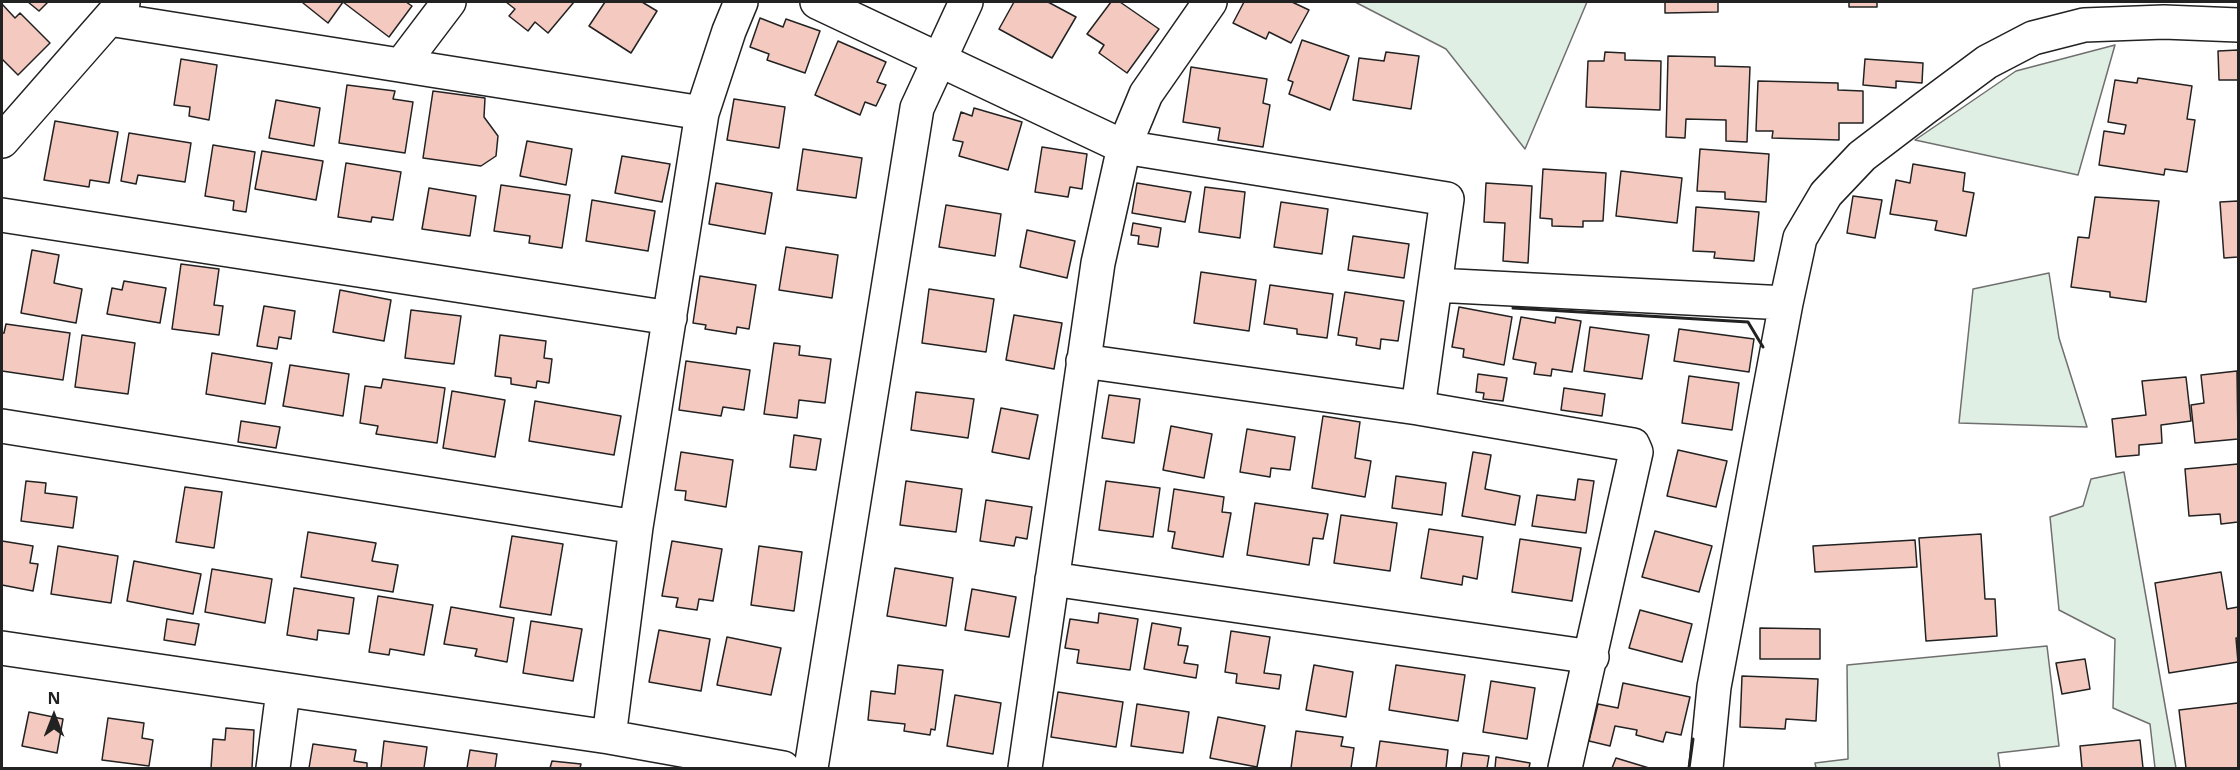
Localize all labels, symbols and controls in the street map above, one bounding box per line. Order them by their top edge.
north arrow [24,686,84,746]
text: N [47,687,61,709]

